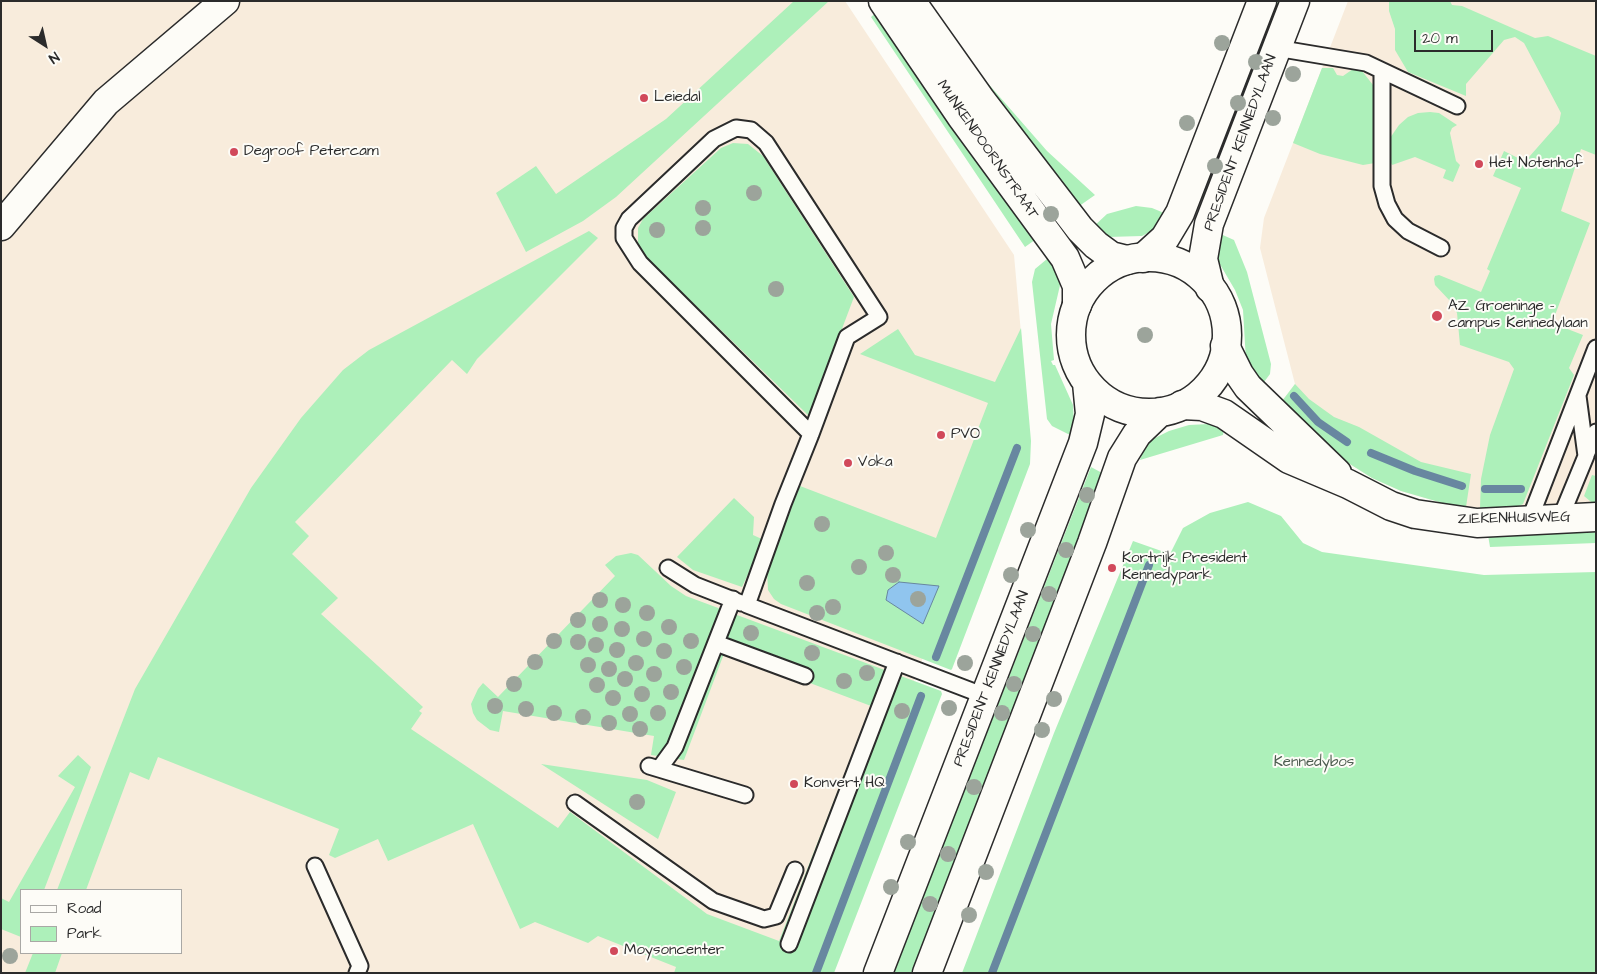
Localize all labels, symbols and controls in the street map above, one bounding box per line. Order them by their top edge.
north arrow [20,20,70,70]
scale bar [1417,20,1496,52]
text: 20 m [1422,28,1458,49]
text: N [44,47,63,68]
street label: PRESIDENT KENNEDYLAAN [1201,52,1281,234]
street label: MUNKENDOORNSTRAAT [932,77,1042,223]
place label: Leiedal [654,89,701,107]
marker: Leiedal [638,92,650,104]
place label: Degroof Petercam [244,143,379,161]
marker: Degroof Petercam [228,146,240,158]
place label: Het Notenhof [1489,155,1583,173]
marker: Het Notenhof [1473,158,1485,170]
place label: AZ Groeninge - campus Kennedylaan [1448,298,1588,333]
marker: AZ Groeninge - campus Kennedylaan [1430,309,1444,323]
place label: PVO [951,426,980,444]
marker: PVO [935,429,947,441]
place label: Voka [858,454,893,472]
marker: Voka [842,457,854,469]
street label: ZIEKENHUISWEG [1457,509,1571,529]
place label: Kortrijk President Kennedypark [1122,550,1247,585]
marker: Kortrijk President Kennedypark [1106,562,1118,574]
street label: PRESIDENT KENNEDYLAAN [950,589,1034,769]
park label: Kennedybos [1274,754,1354,772]
place label: Konvert HQ [804,775,885,793]
marker: Konvert HQ [788,778,800,790]
legend [20,889,182,954]
text: Road [67,898,101,919]
text: Park [67,923,102,944]
place label: Moysoncenter [624,942,724,960]
marker: Moysoncenter [608,945,620,957]

